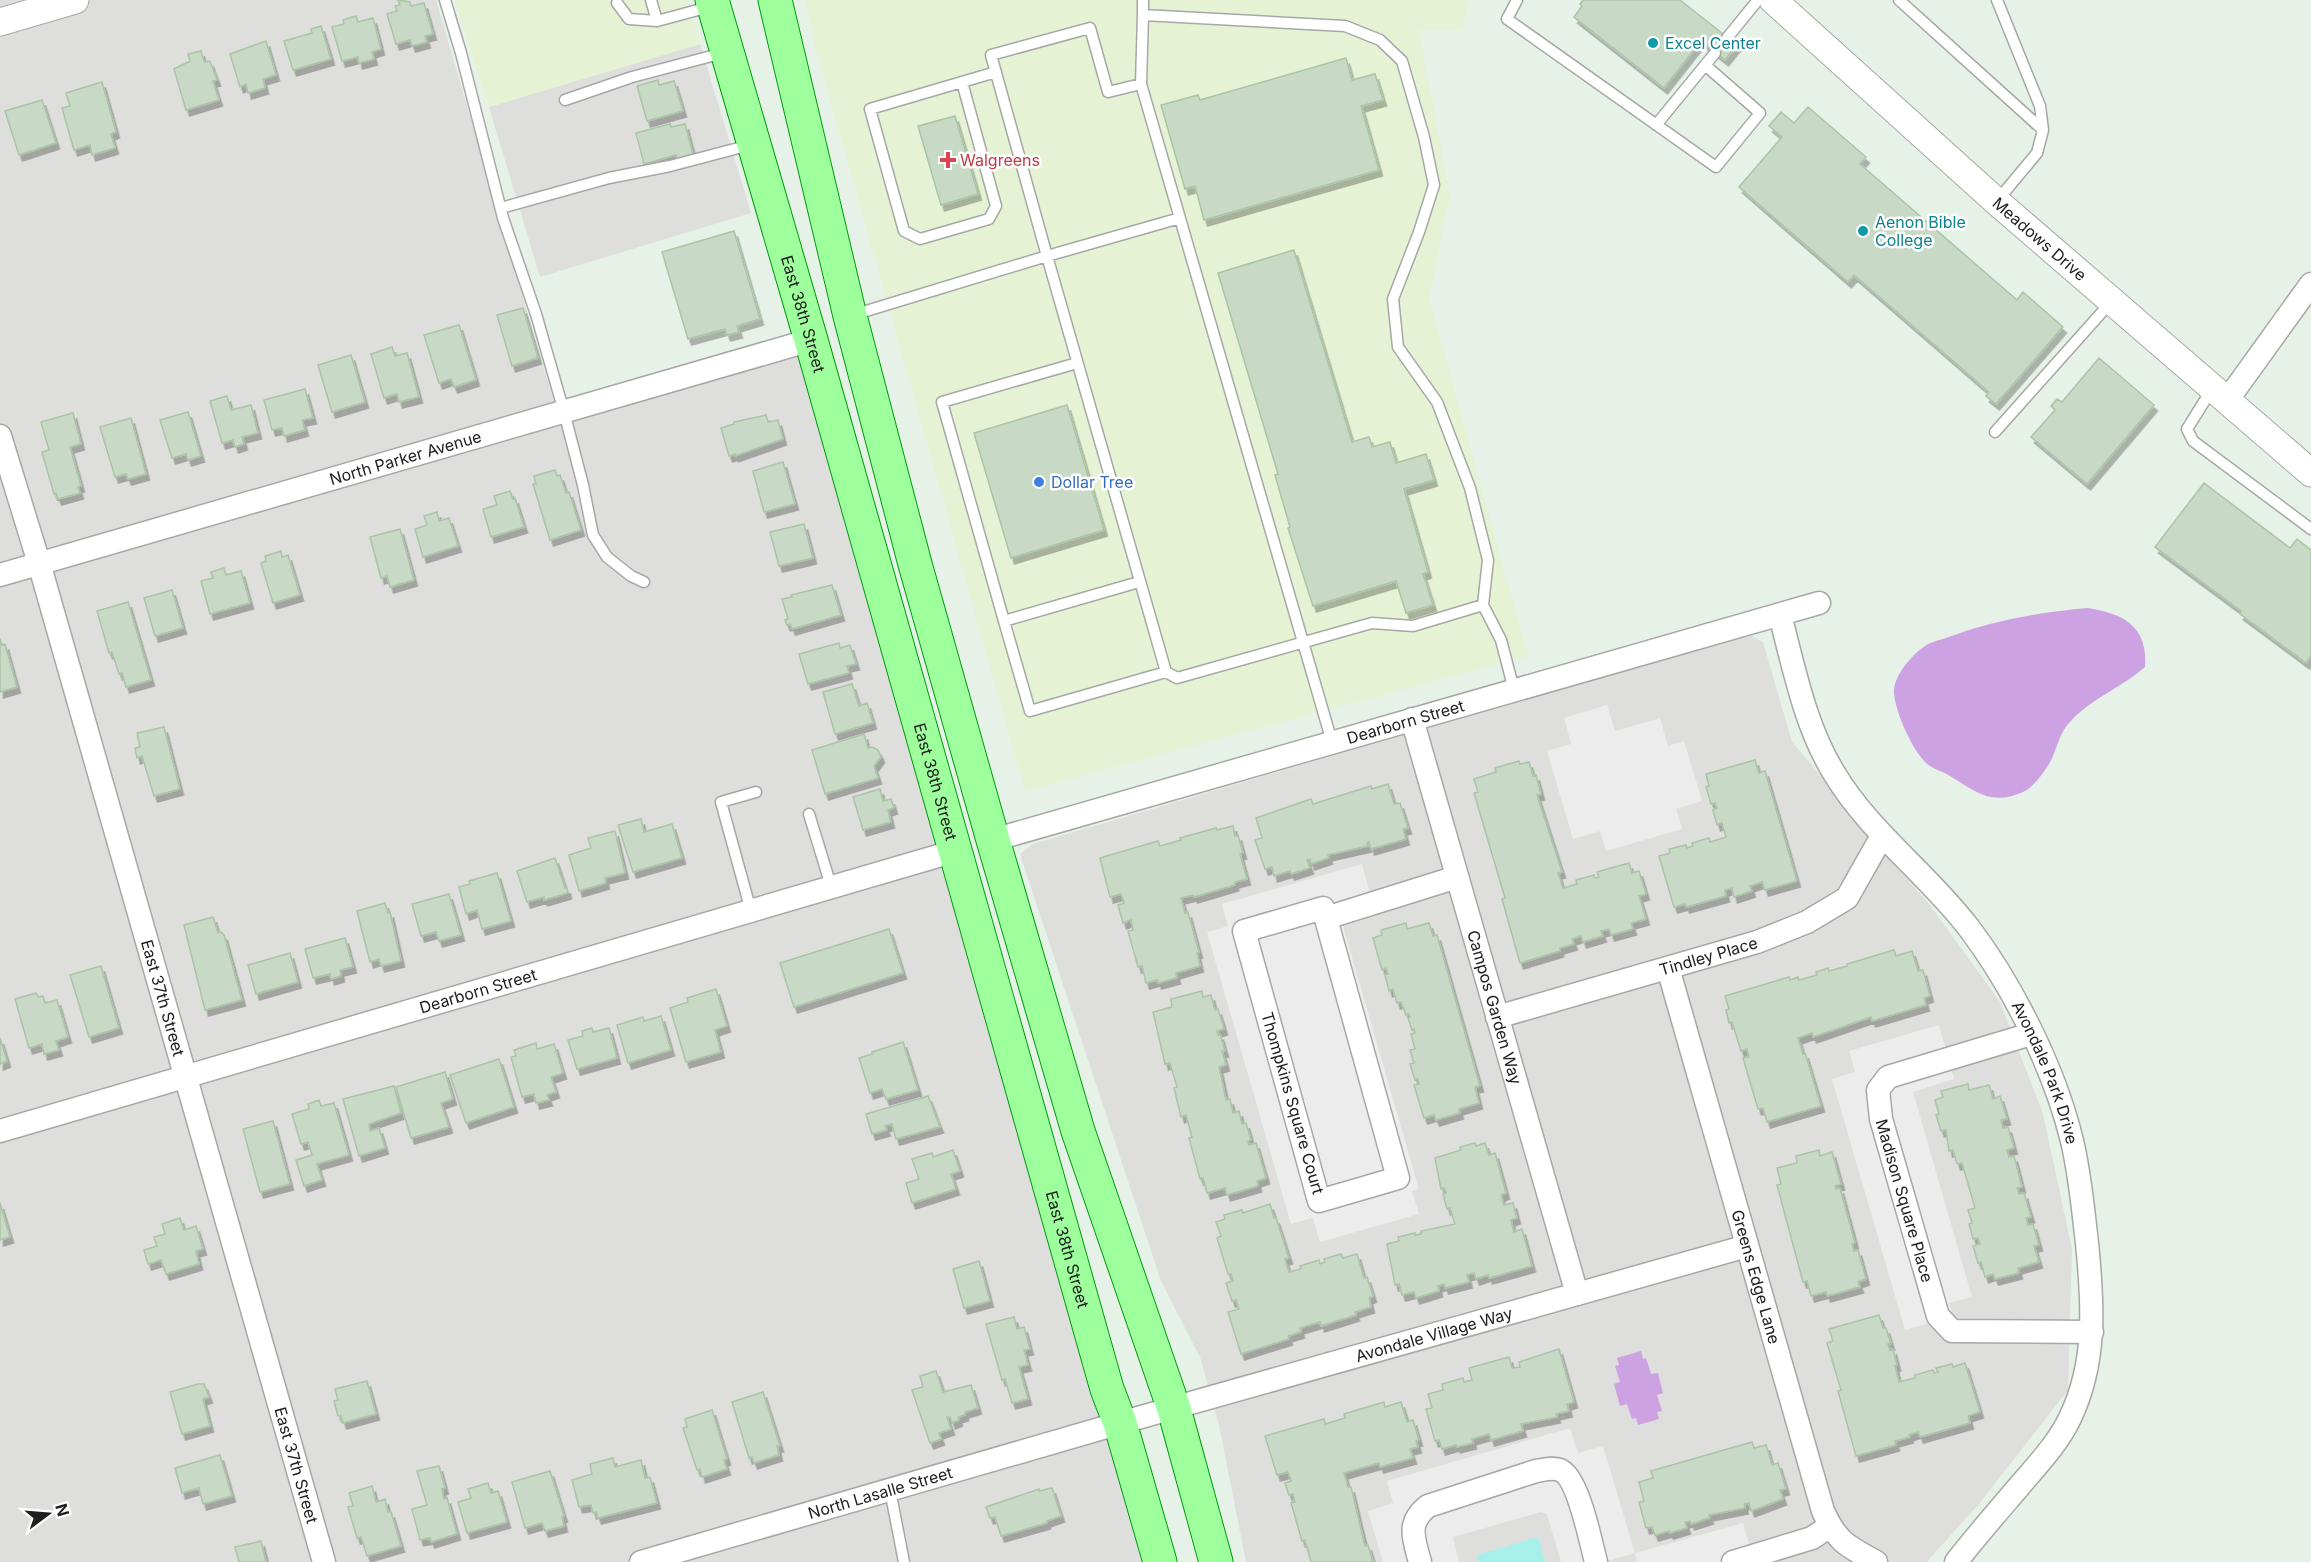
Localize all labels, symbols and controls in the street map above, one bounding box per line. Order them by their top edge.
place label: Excel Center [1665,33,1761,53]
marker: Excel Center [1646,36,1660,50]
place label: Walgreens [960,150,1040,170]
marker: Walgreens [941,153,955,167]
street label: Meadows Drive [1989,193,2091,285]
place label: Aenon Bible College [1875,212,1966,250]
marker: Aenon Bible College [1856,224,1870,238]
street label: East 38th Street [777,253,830,375]
street label: North Parker Avenue [327,426,484,489]
place label: Dollar Tree [1051,472,1133,492]
marker: Dollar Tree [1032,475,1046,489]
street label: Dearborn Street [1344,695,1466,748]
street label: East 38th Street [910,721,962,843]
street label: Campos Garden Way [1463,928,1526,1087]
street label: Tindley Place [1657,932,1760,980]
street label: East 37th Street [137,937,189,1058]
street label: Dearborn Street [417,964,539,1018]
street label: Avondale Park Drive [2008,997,2082,1146]
street label: Thompkins Square Court [1257,1010,1329,1196]
street label: Madison Square Place [1872,1117,1938,1285]
street label: East 38th Street [1042,1188,1094,1310]
street label: Greens Edge Lane [1727,1207,1785,1346]
street label: Avondale Village Way [1353,1303,1515,1366]
street label: East 37th Street [270,1405,322,1526]
street label: North Lasalle Street [806,1462,955,1523]
north arrow [18,1484,78,1544]
text: N [51,1501,74,1518]

